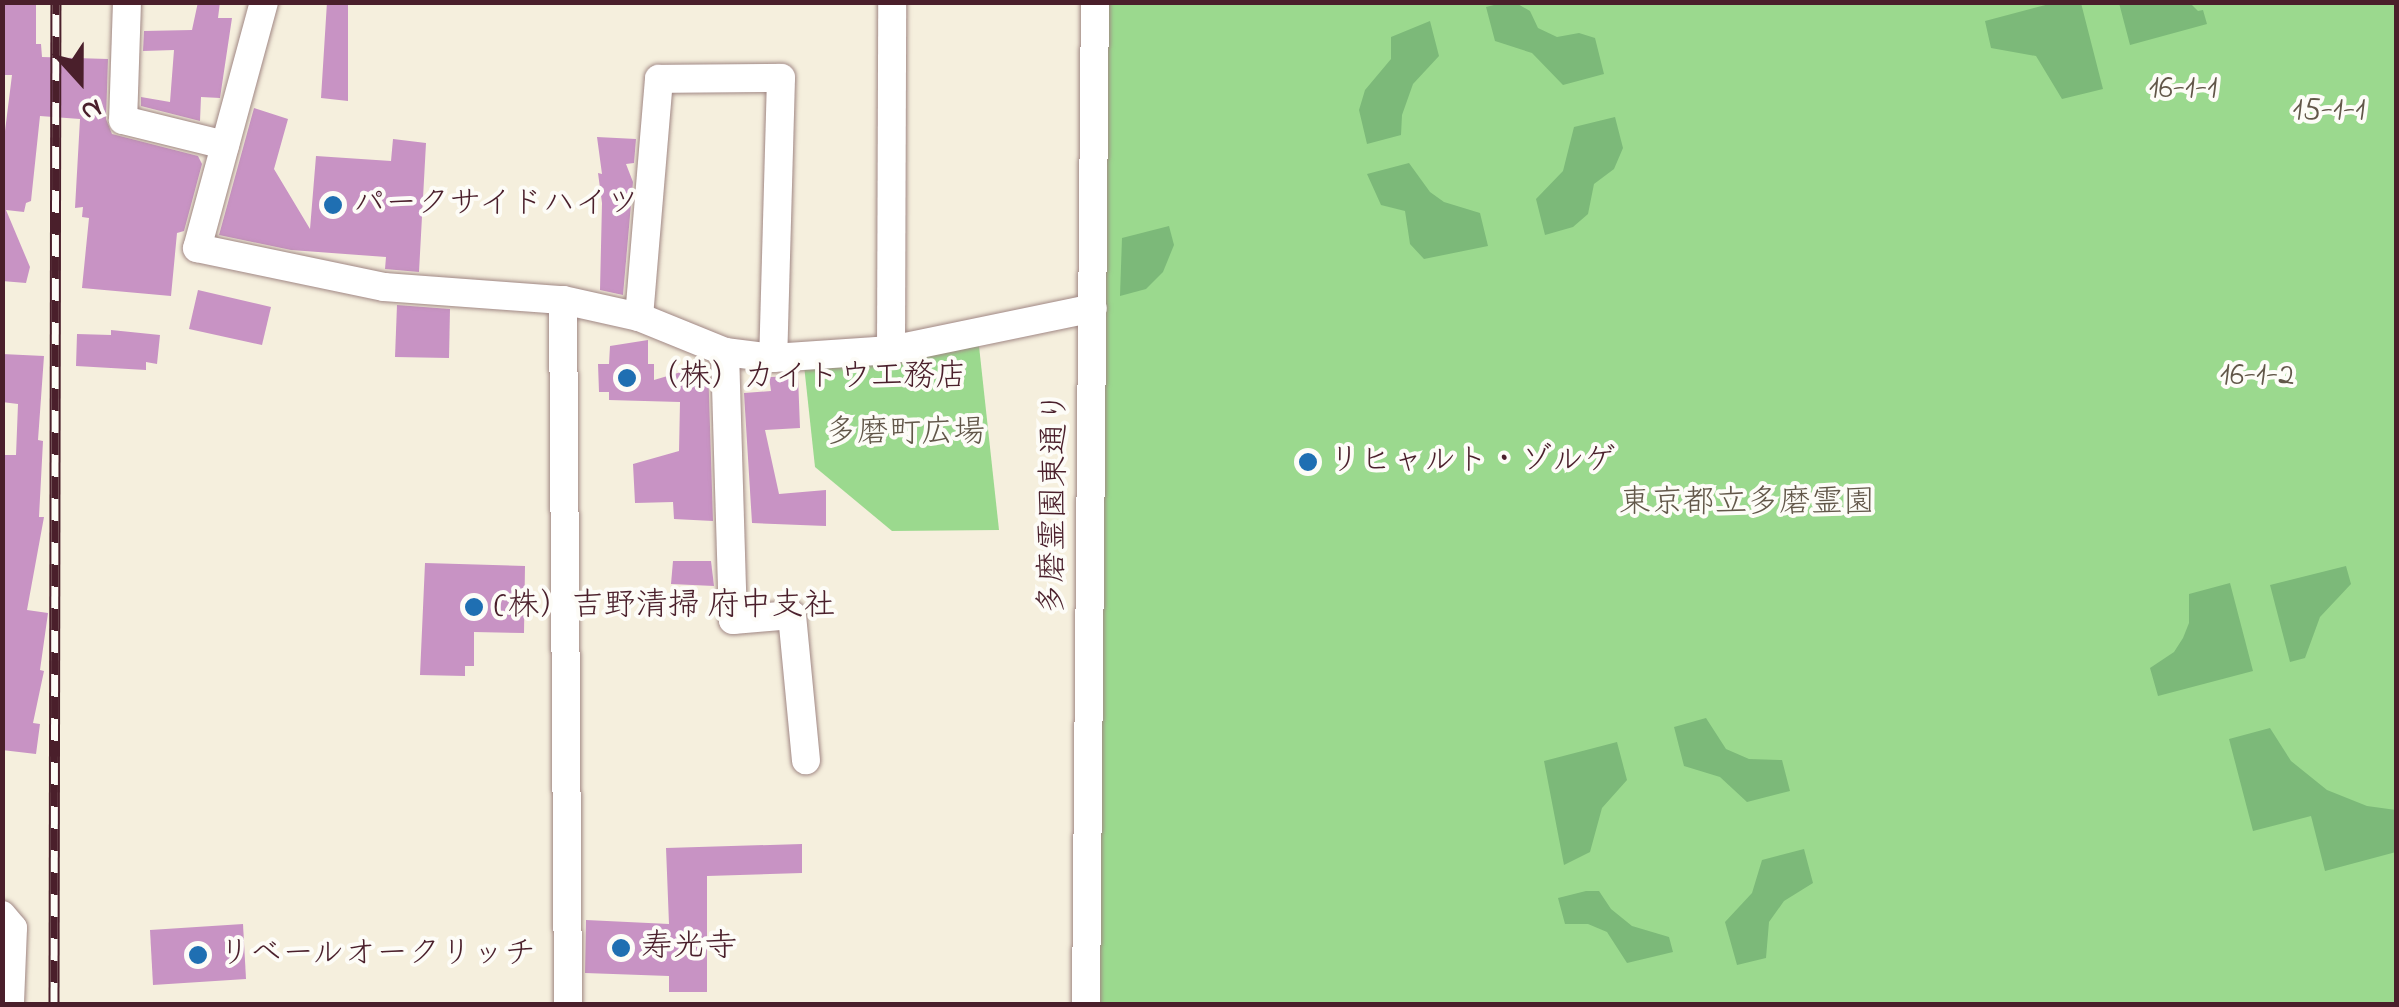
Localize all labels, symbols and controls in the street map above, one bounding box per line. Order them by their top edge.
north arrow [30,30,130,130]
park label: 16-1-1 [2149,71,2217,109]
text: N [75,86,107,131]
park label: 15-1-1 [2293,93,2365,131]
place label: パークサイドハイツ [353,186,641,224]
marker: パークサイドハイツ [322,194,344,216]
park label: 16-1-2 [2220,358,2294,396]
place label: （株）カイトウ工務店 [647,359,967,397]
marker: （株）カイトウ工務店 [616,367,638,389]
street label: 多磨霊園東通り [1035,391,1077,615]
park label: 多磨町広場 [825,415,985,453]
place label: リヒャルト・ゾルゲ [1328,443,1616,481]
marker: リヒャルト・ゾルゲ [1297,451,1319,473]
park label: 東京都立多磨霊園 [1619,485,1875,523]
place label: (株）吉野清掃 府中支社 [494,588,836,626]
marker: (株）吉野清掃 府中支社 [463,596,485,618]
place label: 寿光寺 [641,929,737,967]
place label: リベールオークリッチ [218,936,538,974]
marker: 寿光寺 [610,937,632,959]
marker: リベールオークリッチ [187,944,209,966]

